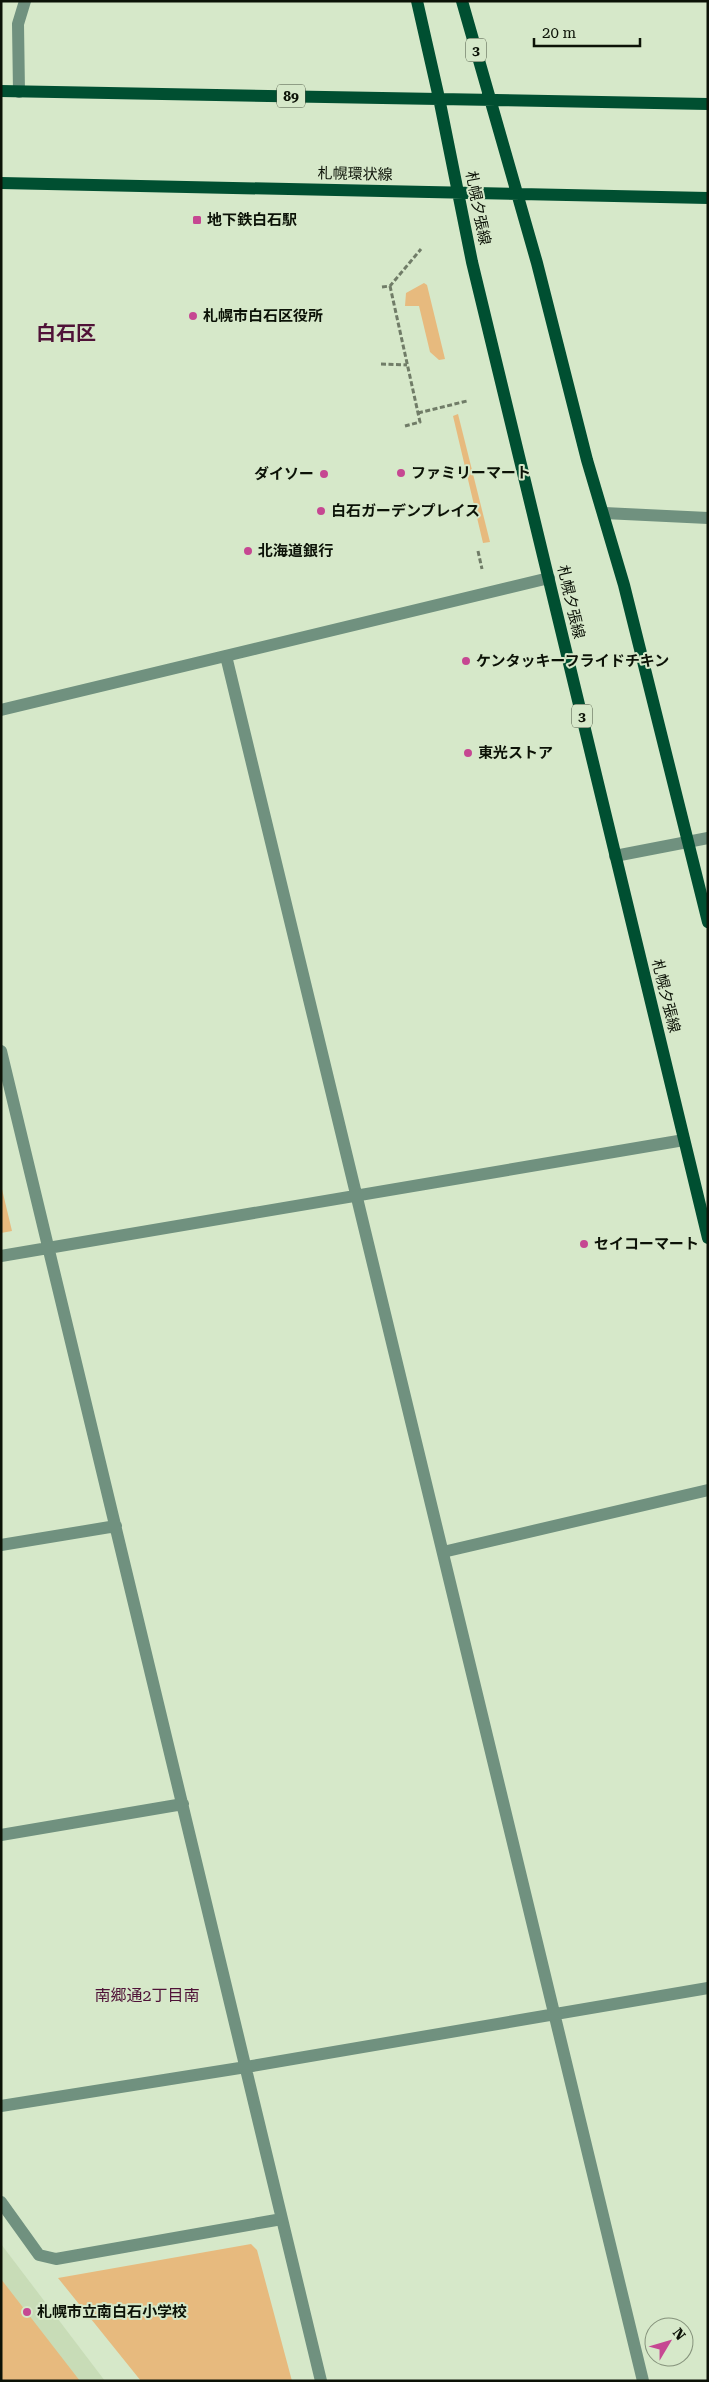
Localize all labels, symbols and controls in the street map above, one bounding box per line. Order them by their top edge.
scale bar [534,15,640,47]
text: 20 m [542,24,577,42]
road number: 3 [466,38,486,62]
road number: 89 [277,84,305,108]
street label: 札幌環状線 [317,164,393,184]
street label: 札幌夕張線 [462,169,494,247]
place label: 地下鉄白石駅 [207,211,297,229]
marker: 地下鉄白石駅 [191,214,203,226]
place label: 札幌市白石区役所 [203,307,323,325]
marker: 札幌市白石区役所 [187,310,199,322]
district label: 白石区 [36,321,96,345]
place label: ファミリーマート [411,464,531,482]
place label: ダイソー [254,465,314,483]
marker: ファミリーマート [395,467,407,479]
marker: ダイソー [318,468,330,480]
place label: 白石ガーデンプレイス [331,502,480,520]
marker: 白石ガーデンプレイス [315,505,327,517]
place label: 北海道銀行 [258,542,333,560]
marker: 北海道銀行 [242,545,254,557]
street label: 札幌夕張線 [554,563,588,641]
place label: ケンタッキーフライドチキン [476,652,669,670]
marker: ケンタッキーフライドチキン [460,655,472,667]
road number: 3 [572,704,592,728]
place label: 東光ストア [478,744,553,762]
marker: 東光ストア [462,747,474,759]
street label: 札幌夕張線 [648,957,684,1035]
place label: セイコーマート [594,1235,699,1253]
marker: セイコーマート [578,1238,590,1250]
district label: 南郷通2丁目南 [95,1986,199,2005]
place label: 札幌市立南白石小学校 [37,2303,187,2321]
marker: 札幌市立南白石小学校 [21,2306,33,2318]
north arrow [644,2317,694,2367]
text: N [670,2325,689,2343]

